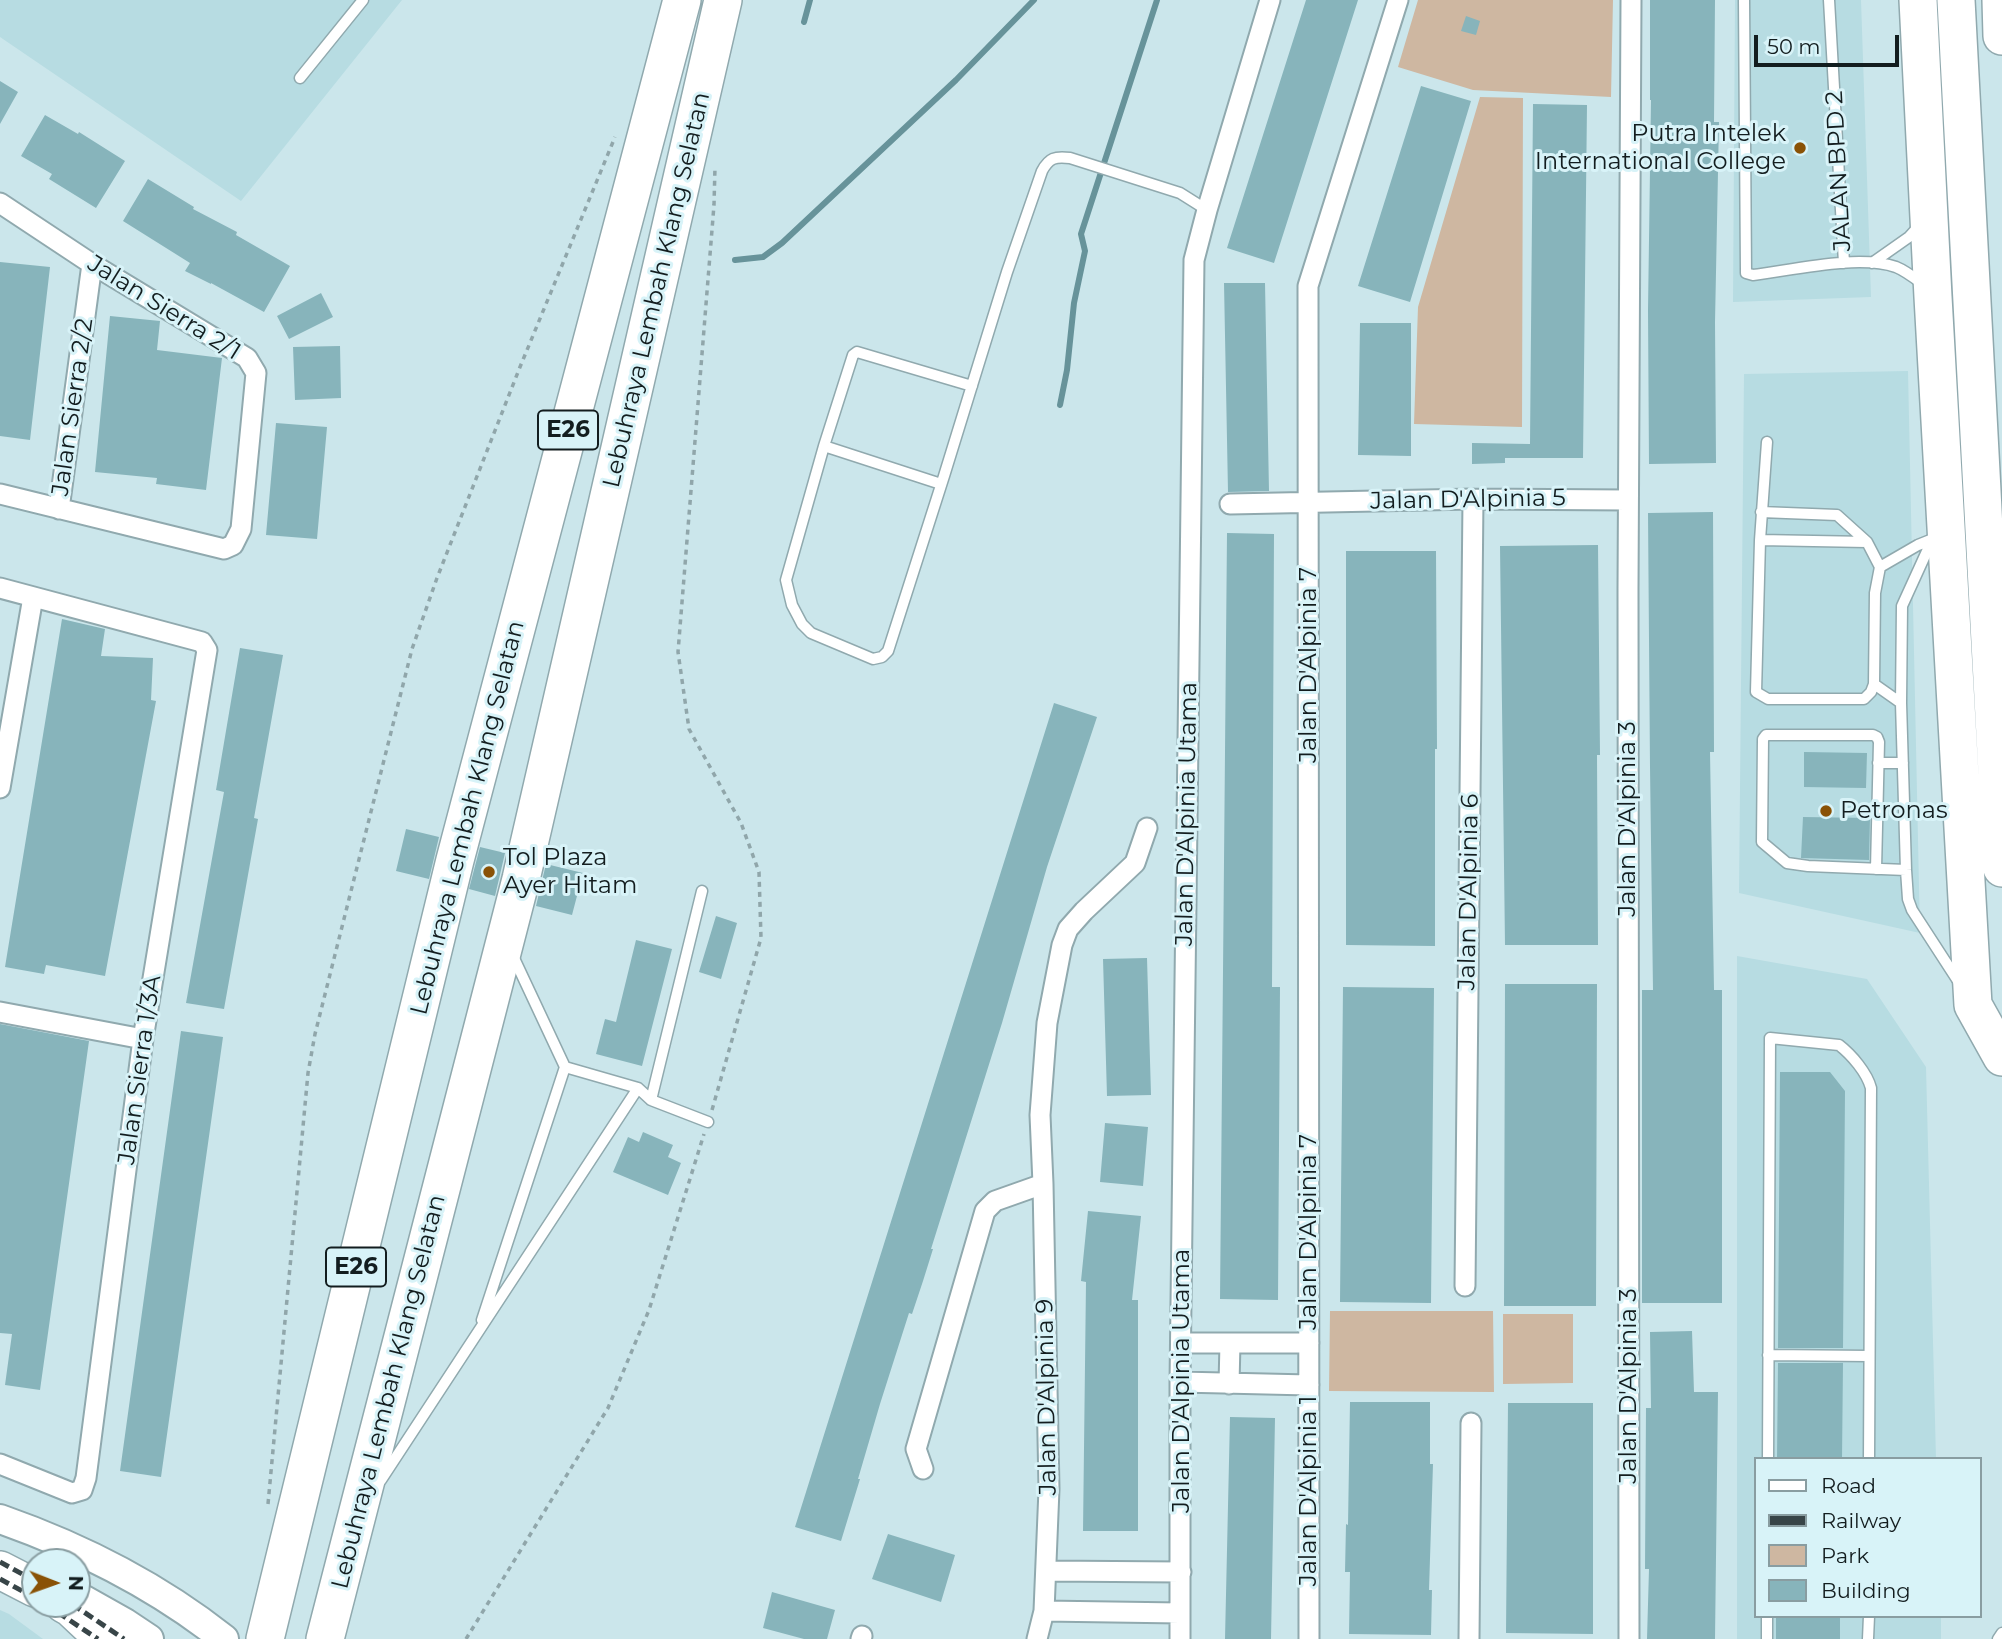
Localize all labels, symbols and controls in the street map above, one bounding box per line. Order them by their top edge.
scale bar [1757,21,1902,65]
text: 50 m [1767,34,1821,59]
street label: Lebuhraya Lembah Klang Selatan [597,89,717,491]
street label: JALAN BPD 2 [1820,90,1858,252]
place label: Putra Intelek International College [1535,120,1786,176]
marker: Putra Intelek International College [1792,140,1808,156]
street label: Jalan Sierra 2/1 [82,249,246,367]
street label: Jalan Sierra 2/2 [46,316,100,498]
road number: E26 [538,410,598,450]
street label: Jalan D'Alpinia 5 [1370,484,1566,516]
street label: Jalan D'Alpinia 7 [1295,567,1323,763]
street label: Lebuhraya Lembah Klang Selatan [405,618,531,1018]
street label: Jalan D'Alpinia Utama [1170,682,1204,946]
street label: Jalan D'Alpinia 3 [1614,721,1642,917]
street label: Jalan D'Alpinia 6 [1453,793,1485,991]
place label: Petronas [1840,797,1948,825]
marker: Petronas [1818,803,1834,819]
place label: Tol Plaza Ayer Hitam [503,844,637,900]
marker: Tol Plaza Ayer Hitam [481,864,497,880]
street label: Jalan Sierra 1/3A [112,973,168,1167]
street label: Jalan D'Alpinia 7 [1295,1134,1323,1330]
street label: Lebuhraya Lembah Klang Selatan [326,1192,452,1592]
road number: E26 [326,1248,386,1286]
street label: Jalan D'Alpinia Utama [1168,1249,1196,1513]
street label: Jalan D'Alpinia 3 [1615,1288,1643,1484]
street label: Jalan D'Alpinia 9 [1031,1298,1063,1496]
street label: Jalan D'Alpinia 1 [1295,1396,1323,1586]
legend [1754,1457,1981,1618]
text: Road [1821,1473,1876,1498]
text: Railway [1821,1508,1901,1533]
text: Park [1821,1543,1869,1568]
north arrow [21,1548,91,1618]
text: N [64,1575,87,1591]
text: Building [1821,1578,1911,1603]

